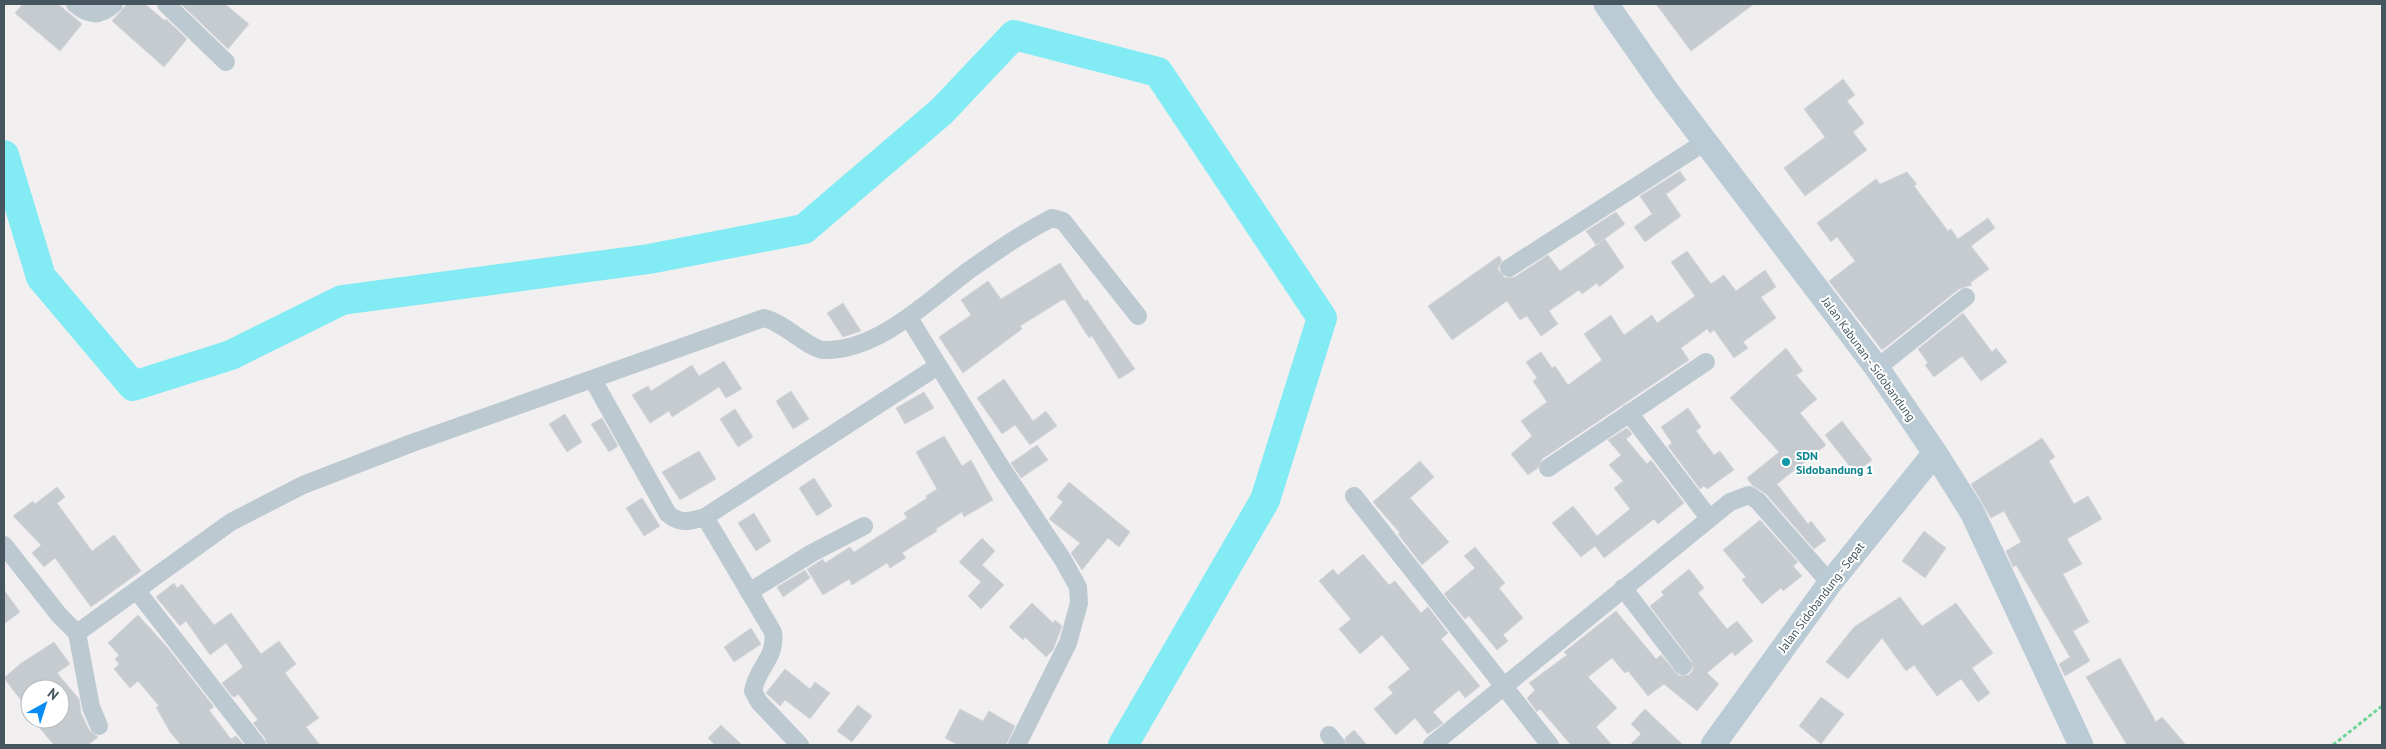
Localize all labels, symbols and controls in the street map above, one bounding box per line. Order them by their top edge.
street label: Jalan Kabunan - Sidobandung [1818,293,1919,424]
place label: SDN Sidobandung 1 [1796,448,1873,477]
marker: SDN Sidobandung 1 [1780,456,1792,468]
street label: Jalan Sidobandung - Sepat [1774,539,1867,656]
north arrow [20,679,70,729]
text: N [44,684,62,704]

